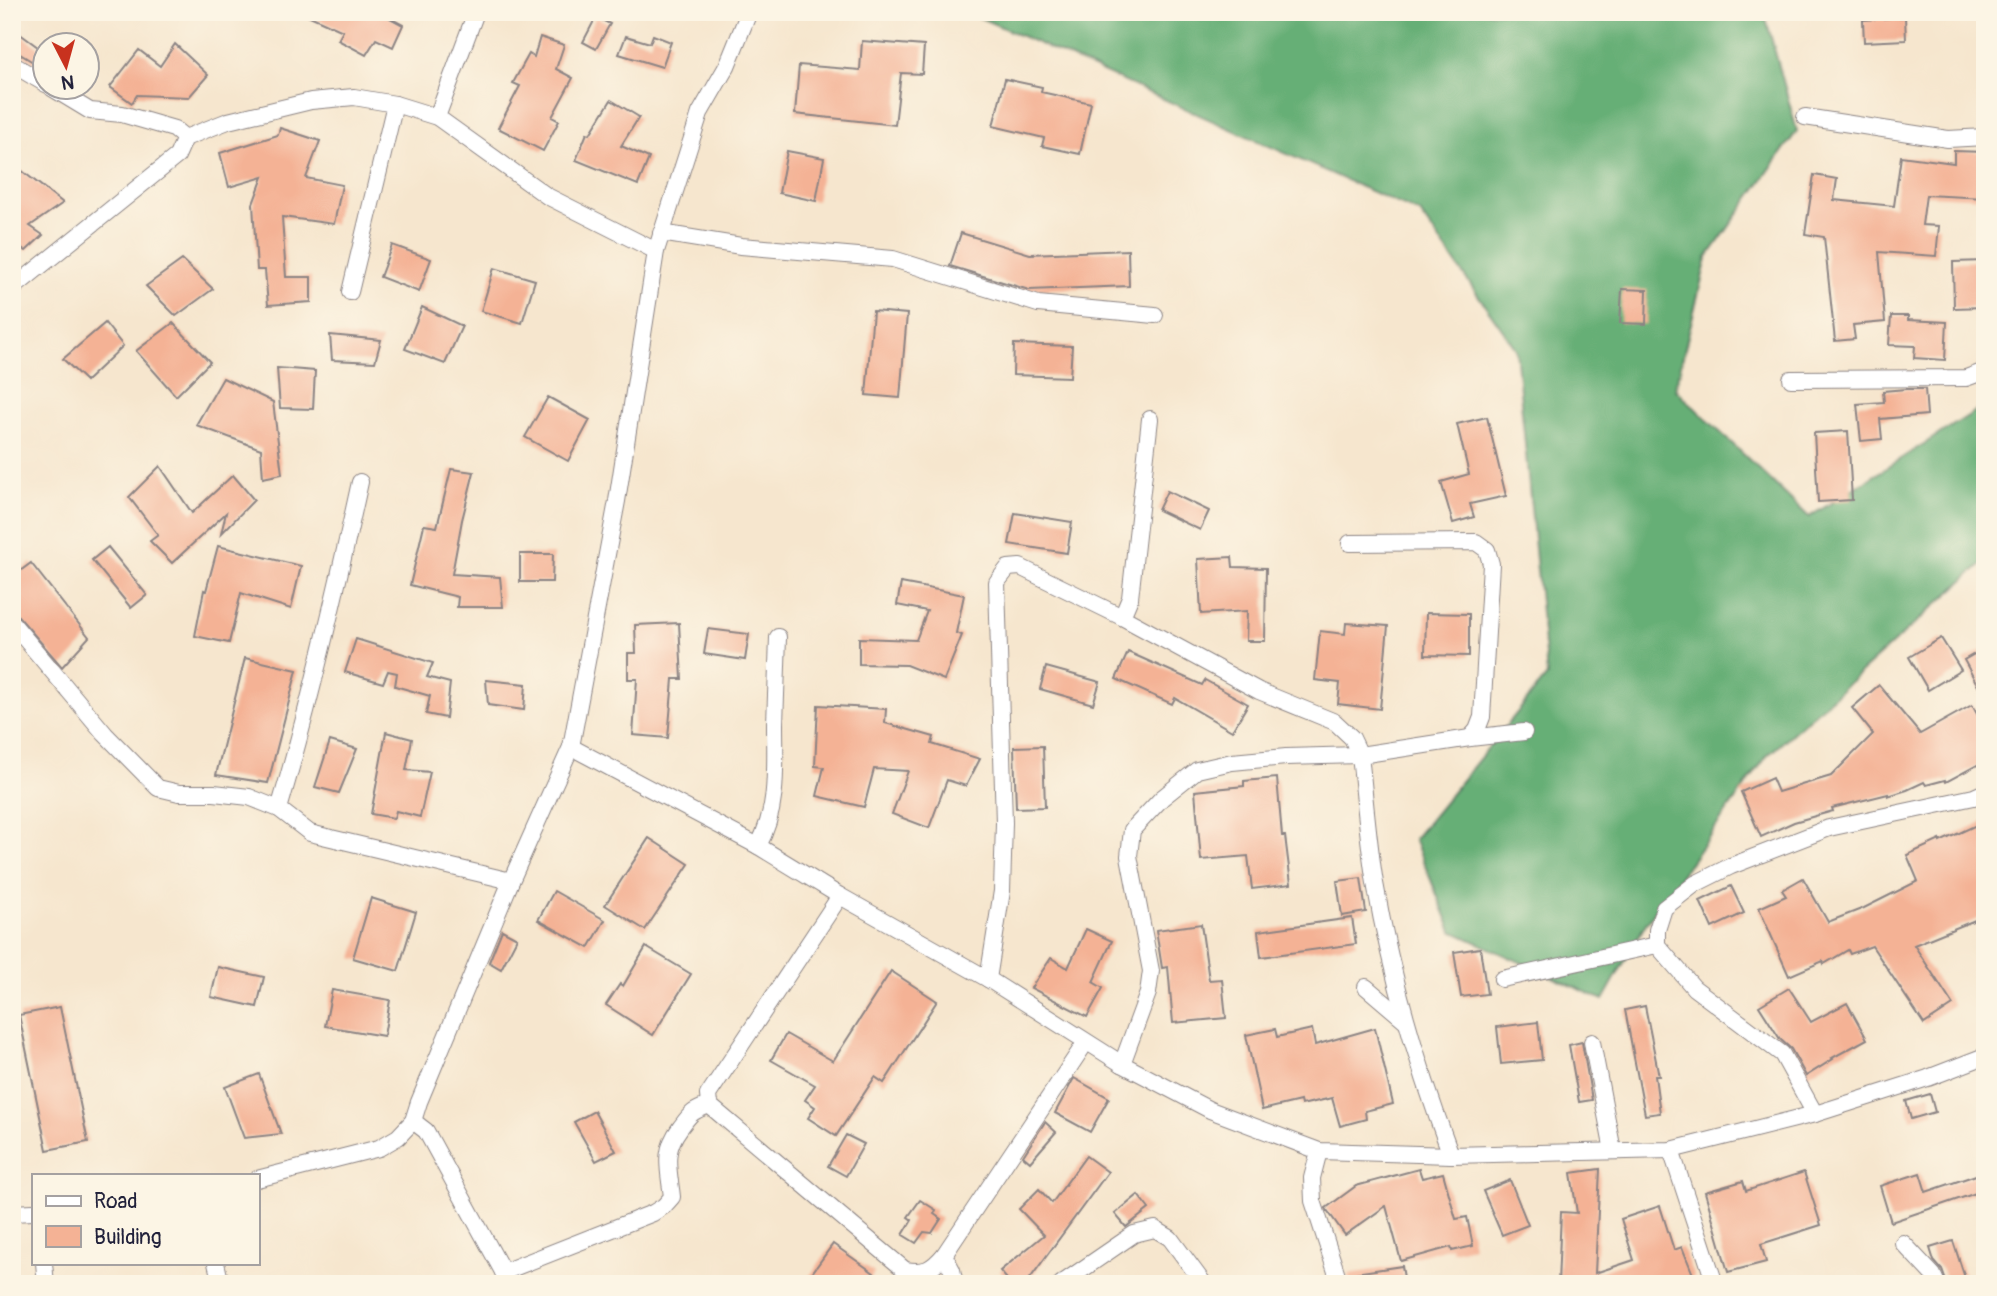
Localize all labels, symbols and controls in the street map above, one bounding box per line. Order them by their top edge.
north arrow [32,32,102,102]
text: N [60,69,75,95]
legend [32,1174,259,1264]
text: Road [94,1188,138,1215]
text: Building [94,1224,161,1251]

